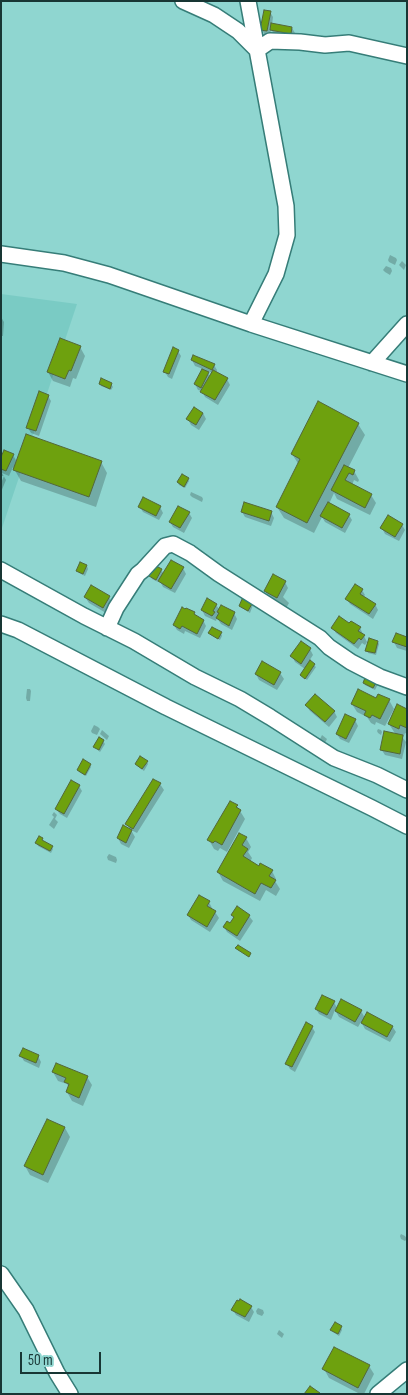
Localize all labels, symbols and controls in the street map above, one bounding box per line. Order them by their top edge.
scale bar [22,1342,104,1374]
text: 50 m [28,1351,53,1370]

